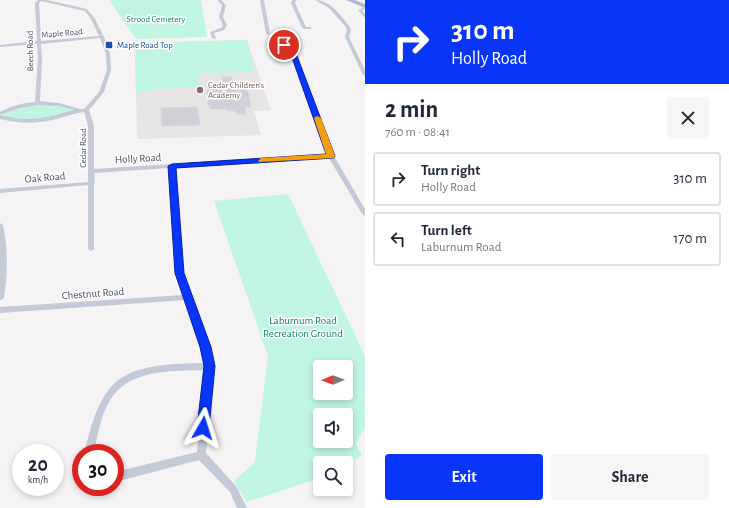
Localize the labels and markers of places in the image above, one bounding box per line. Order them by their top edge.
pin [267,28,301,62]
marker: Maple Road Top [104,40,114,50]
place label: Maple Road Top [117,41,173,50]
place label: Cedar Children's Academy [208,81,264,100]
marker: Cedar Children's Academy [195,85,205,95]

